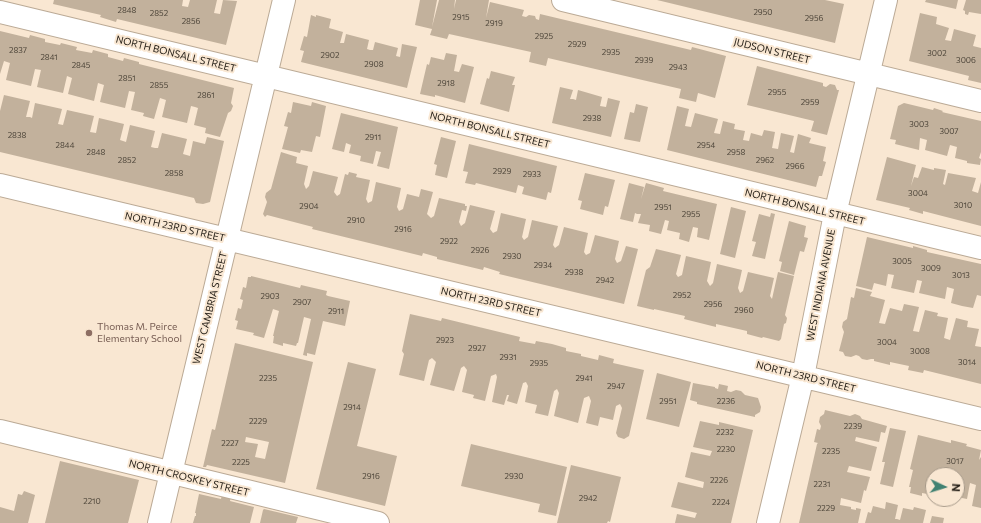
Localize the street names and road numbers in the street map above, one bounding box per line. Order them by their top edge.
street label: NORTH BONSALL STREET [115,33,237,75]
street label: JUDSON STREET [733,36,811,66]
street label: NORTH BONSALL STREET [429,109,551,151]
street label: NORTH BONSALL STREET [744,186,866,228]
street label: NORTH 23RD STREET [124,210,226,244]
street label: WEST INDIANA AVENUE [804,228,838,342]
street label: WEST CAMBRIA STREET [190,251,230,365]
street label: NORTH 23RD STREET [440,285,542,319]
street label: NORTH 23RD STREET [755,359,857,395]
street label: NORTH CROSKEY STREET [128,457,250,499]

